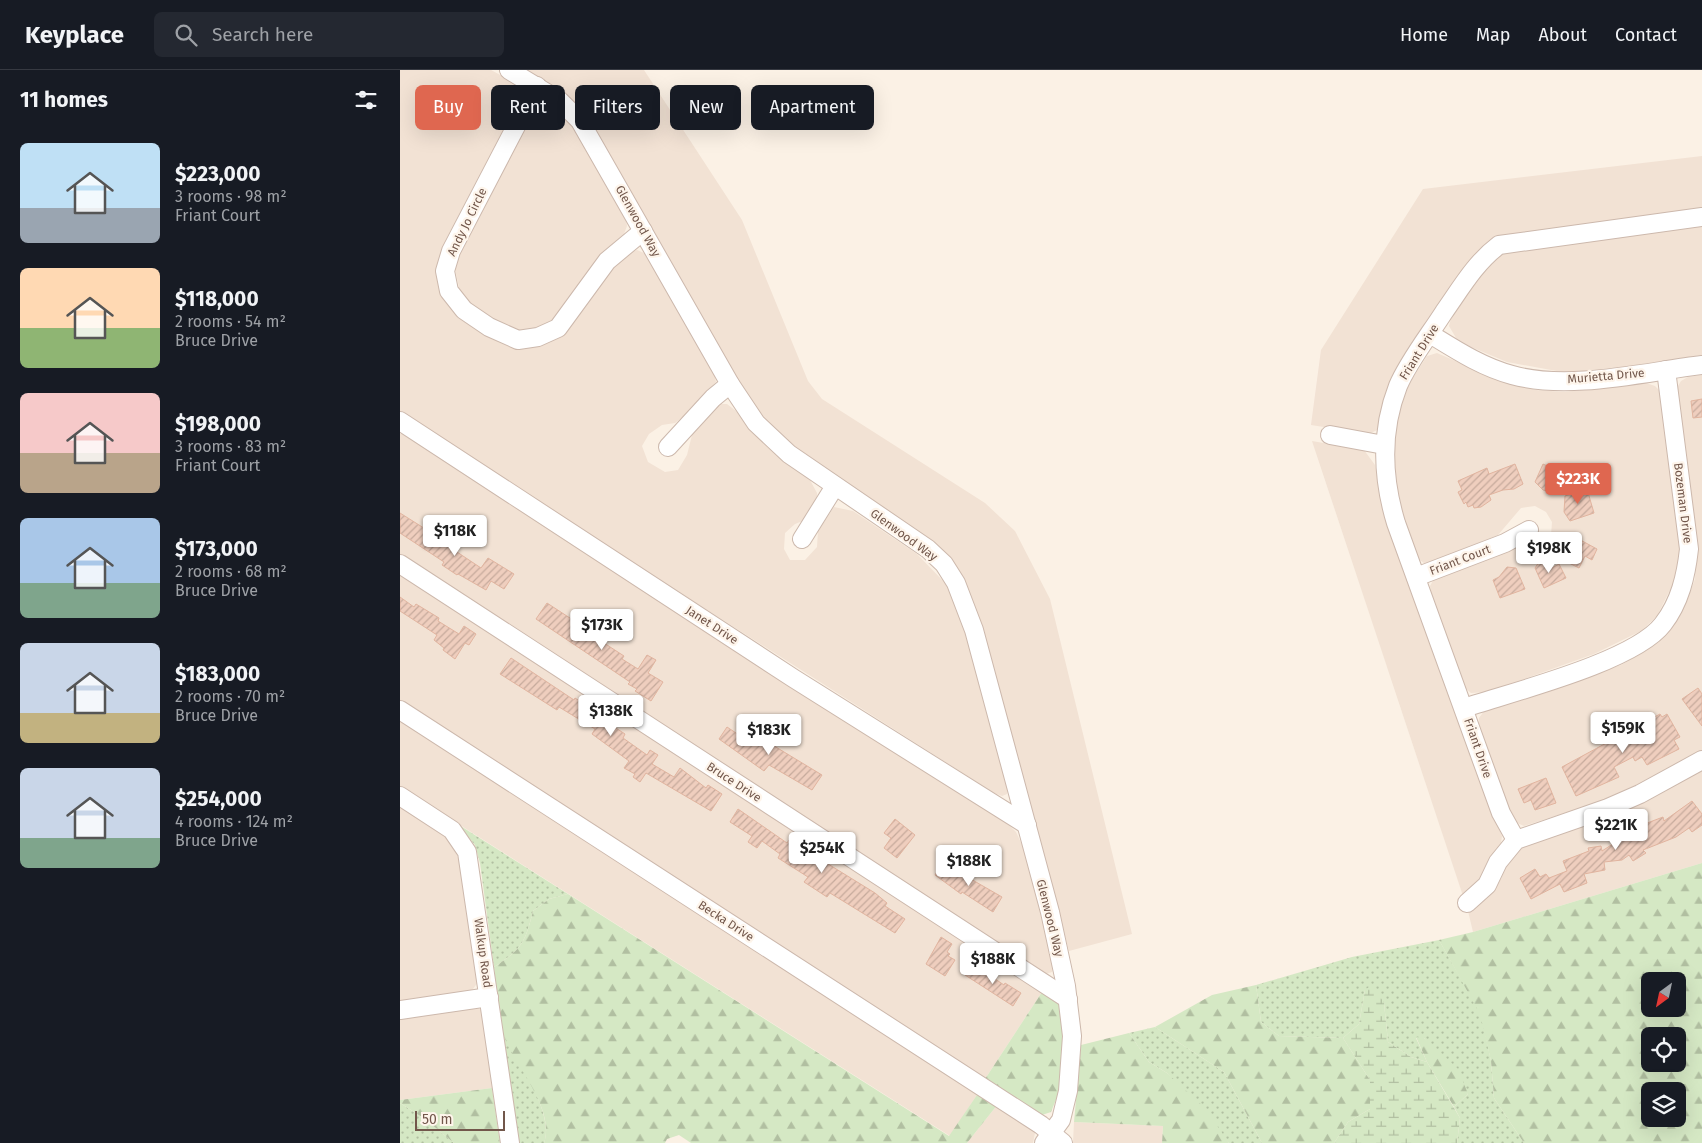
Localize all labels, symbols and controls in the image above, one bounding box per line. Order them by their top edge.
search box [154,12,504,57]
text: Keyplace [25,21,124,49]
icon: search [172,21,200,49]
text: Search here [212,23,313,46]
text: Home [1400,24,1448,46]
text: Map [1476,24,1510,46]
text: About [1538,24,1587,46]
text: Contact [1615,24,1677,46]
chip: Buy [415,85,481,130]
chip: Rent [491,85,565,130]
chip: Filters [575,85,660,130]
chip: New [670,85,741,130]
chip: Apartment [751,85,874,130]
icon: filters [352,86,380,114]
text: 11 homes [20,87,108,113]
text: $223,000 [175,161,260,187]
icon: home [60,163,120,223]
street label: Glenwood Way [613,183,663,259]
street label: Andy Jo Circle [444,186,490,258]
text: 3 rooms · 98 m² [175,187,287,206]
text: Friant Court [175,206,260,225]
text: $118,000 [175,286,259,312]
icon: home [60,288,120,348]
text: 2 rooms · 54 m² [175,312,286,331]
street label: Friant Drive [1396,322,1442,382]
text: Bruce Drive [175,331,258,350]
street label: Murietta Drive [1567,366,1645,386]
text: $198,000 [175,411,261,437]
icon: home [60,413,120,473]
text: 3 rooms · 83 m² [175,437,286,456]
text: Friant Court [175,456,260,475]
pin: $223K [1543,462,1613,505]
street label: Bozeman Drive [1671,462,1695,544]
text: $223K [1556,469,1600,488]
street label: Glenwood Way [868,506,940,564]
pin: $118K [420,514,490,557]
text: $118K [434,521,476,540]
pin: $198K [1514,532,1584,574]
text: $173,000 [175,536,258,562]
icon: home [60,538,120,598]
text: $198K [1527,538,1571,557]
street label: Friant Court [1428,542,1493,578]
text: 2 rooms · 68 m² [175,562,287,581]
text: Bruce Drive [175,581,258,600]
street label: Janet Drive [683,603,741,647]
pin: $173K [567,608,637,651]
text: $173K [581,615,623,634]
text: $183,000 [175,661,260,687]
icon: home [60,663,120,723]
text: 2 rooms · 70 m² [175,687,285,706]
pin: $138K [576,694,646,737]
text: $138K [589,701,633,720]
text: Bruce Drive [175,706,258,725]
pin: $159K [1588,712,1658,754]
pin: $183K [734,714,804,756]
street label: Friant Drive [1461,716,1495,780]
text: $159K [1601,718,1645,737]
text: $183K [747,720,791,739]
street label: Bruce Drive [704,759,764,805]
text: $254,000 [175,786,262,812]
icon: home [60,788,120,848]
pin: $221K [1581,808,1651,851]
text: 4 rooms · 124 m² [175,812,293,831]
text: $221K [1595,815,1637,834]
text: Bruce Drive [175,831,258,850]
pin: $254K [787,832,857,874]
text: $254K [800,838,844,857]
pin: $188K [934,844,1004,887]
text: $188K [947,851,991,870]
street label: Glenwood Way [1034,878,1066,958]
street label: Becka Drive [696,898,756,944]
street label: Walkup Road [471,917,495,989]
pin: $188K [958,942,1028,985]
text: $188K [971,949,1015,968]
north arrow [1641,972,1686,1018]
map controls [1641,972,1686,1127]
button: locate [1641,1027,1686,1072]
button: layers [1641,1082,1686,1127]
scale bar [415,1108,505,1131]
text: 50 m [422,1111,453,1128]

